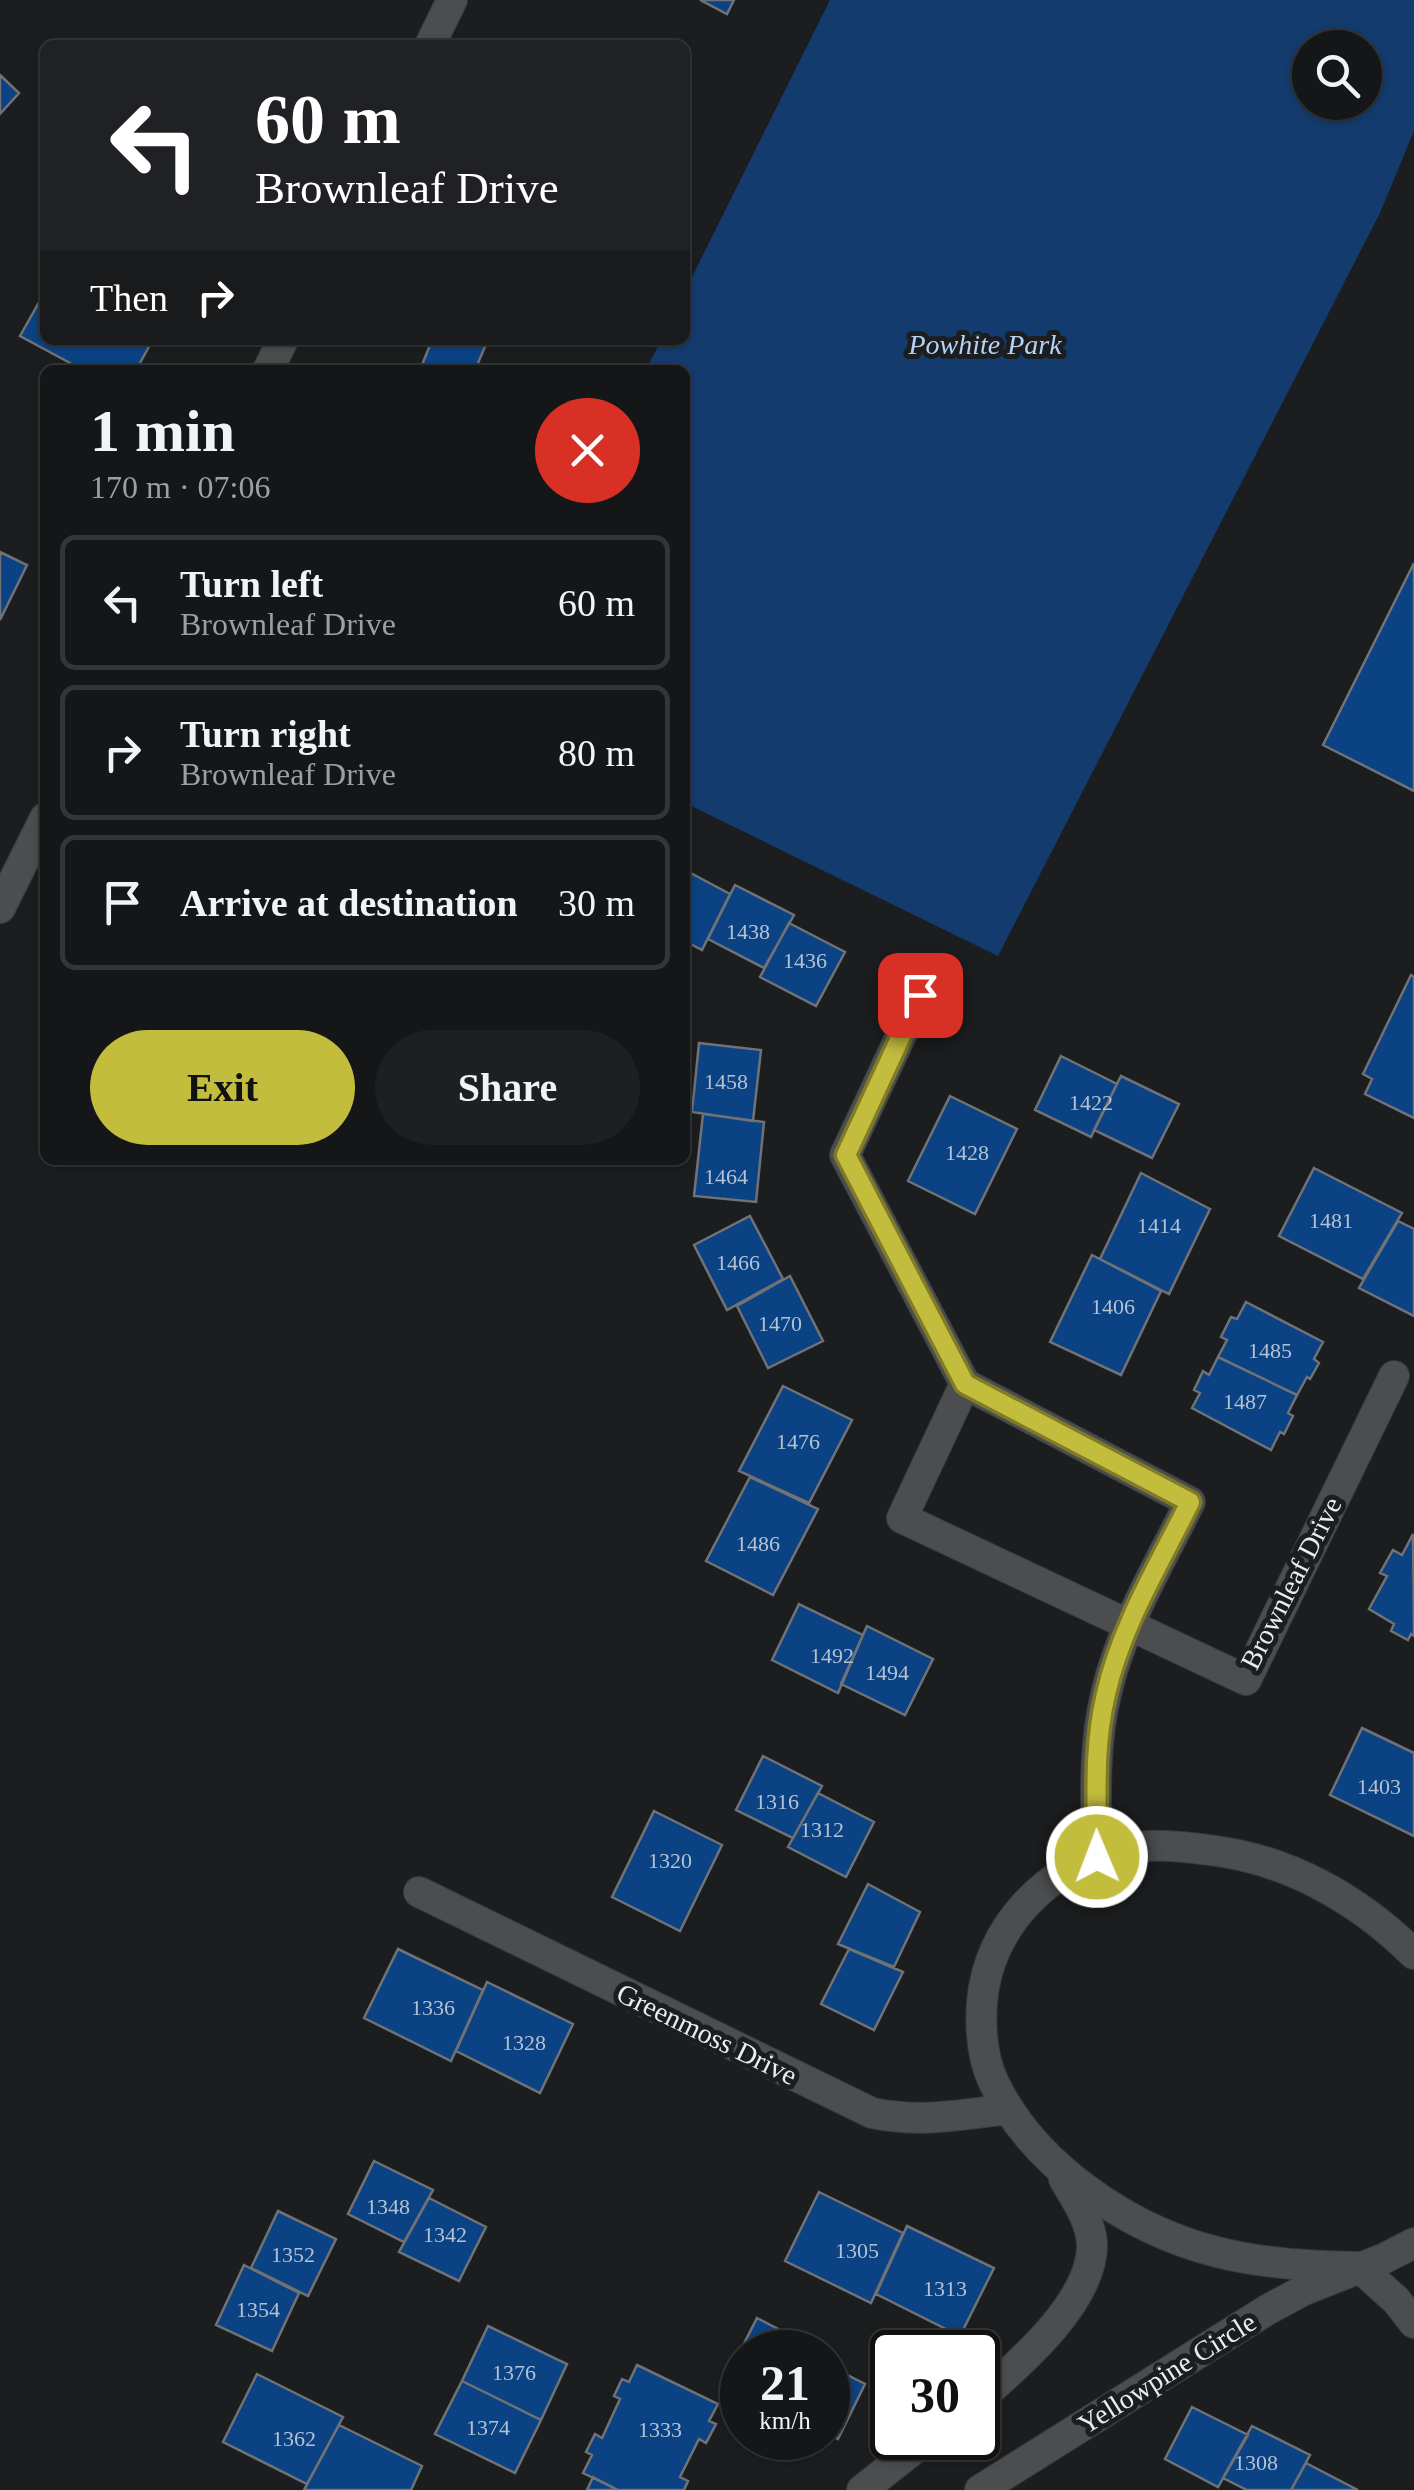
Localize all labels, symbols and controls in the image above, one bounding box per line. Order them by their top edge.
map controls [1292,30,1382,120]
button: search [1292,30,1382,120]
icon: left [90,80,220,210]
text: 60 m [255,81,401,158]
text: Brownleaf Drive [255,163,559,213]
icon: right [188,270,243,325]
text: Then [90,277,168,319]
park label: Powhite Park [907,329,1062,360]
text: 1 min [90,398,235,464]
button: close [535,398,640,503]
text: 170 m · 07:06 [90,469,270,505]
text: Turn left [180,563,323,605]
icon: left [95,575,150,630]
text: 60 m [558,582,635,624]
text: Brownleaf Drive [180,606,396,642]
text: Turn right [180,713,351,755]
icon: right [95,725,150,780]
text: 80 m [558,732,635,774]
text: Brownleaf Drive [180,756,396,792]
icon: arrive [95,875,150,930]
text: Arrive at destination [180,882,518,924]
text: 30 m [558,882,635,924]
house number: 1438 [726,919,770,944]
house number: 1436 [783,948,827,973]
pin [878,953,963,1038]
icon: arrive [893,968,948,1023]
button: Exit [90,1030,355,1145]
button: Share [375,1030,640,1145]
house number: 1458 [704,1069,748,1094]
house number: 1422 [1069,1090,1113,1115]
house number: 1428 [945,1140,989,1165]
house number: 1464 [704,1164,748,1189]
house number: 1481 [1309,1208,1353,1233]
house number: 1414 [1137,1213,1181,1238]
house number: 1466 [716,1250,760,1275]
house number: 1406 [1091,1294,1135,1319]
house number: 1470 [758,1311,802,1336]
house number: 1485 [1248,1338,1292,1363]
house number: 1487 [1223,1389,1267,1414]
house number: 1476 [776,1429,820,1454]
street label: Brownleaf Drive [1234,1492,1348,1674]
house number: 1486 [736,1531,780,1556]
house number: 1492 [810,1643,854,1668]
house number: 1494 [865,1660,909,1685]
house number: 1403 [1357,1774,1401,1799]
house number: 1316 [755,1789,799,1814]
position arrow [1045,1805,1149,1909]
house number: 1312 [800,1817,844,1842]
house number: 1320 [648,1848,692,1873]
street label: Greenmoss Drive [612,1977,802,2091]
house number: 1336 [411,1995,455,2020]
house number: 1328 [502,2030,546,2055]
house number: 1348 [366,2194,410,2219]
house number: 1342 [423,2222,467,2247]
house number: 1305 [835,2238,879,2263]
house number: 1352 [271,2242,315,2267]
house number: 1313 [923,2276,967,2301]
house number: 1354 [236,2297,280,2322]
street label: Yellowpine Circle [1073,2306,1261,2440]
speed limit sign: 30 [870,2330,1000,2460]
text: 21 [760,2355,810,2411]
house number: 1376 [492,2360,536,2385]
text: km/h [759,2407,811,2434]
house number: 1374 [466,2415,510,2440]
house number: 1333 [638,2417,682,2442]
house number: 1362 [272,2426,316,2451]
house number: 1308 [1234,2450,1278,2475]

